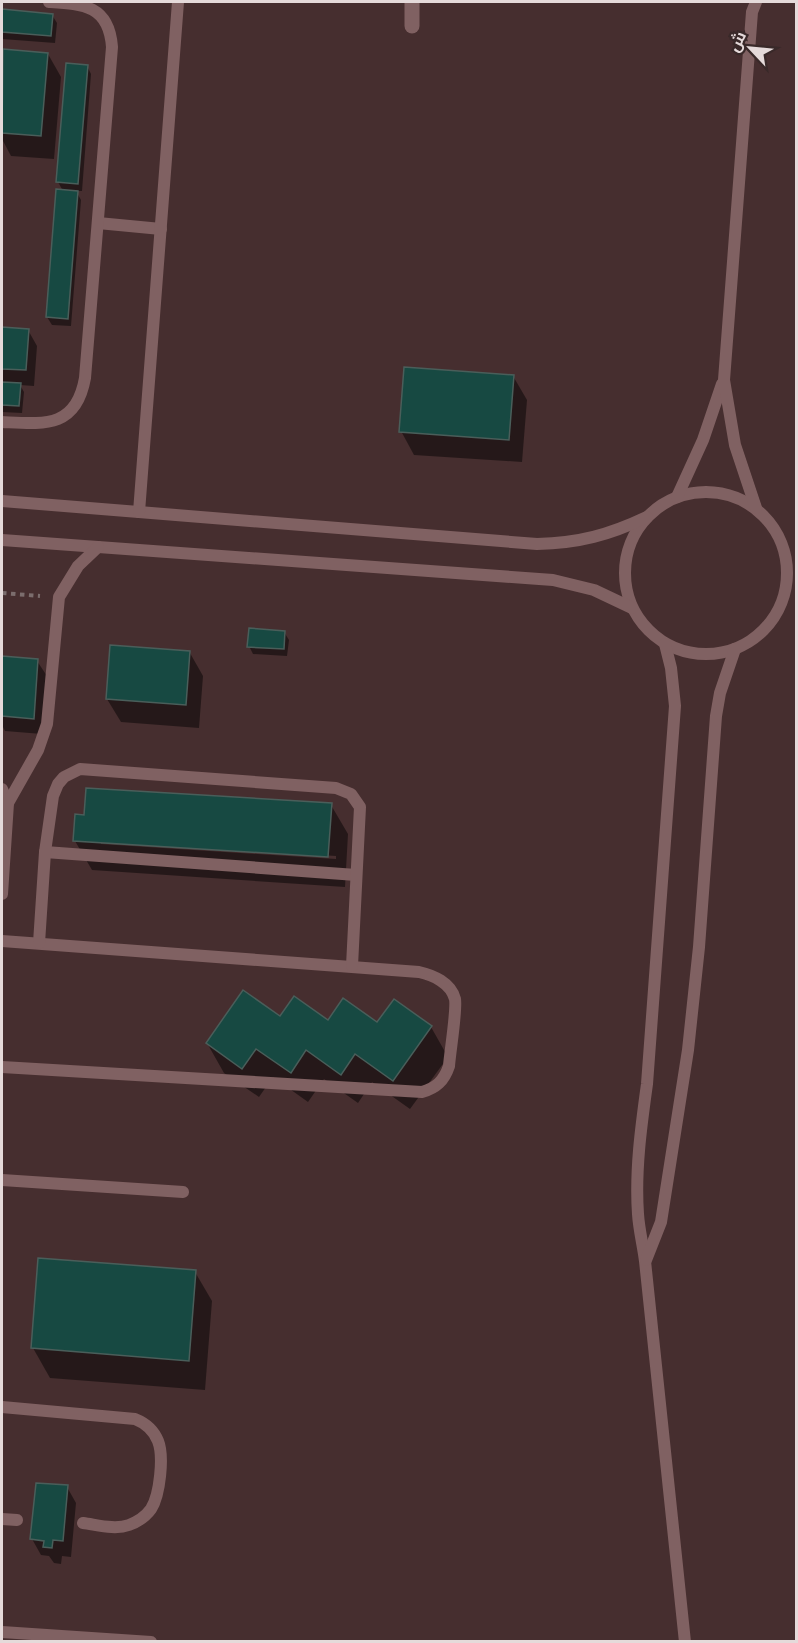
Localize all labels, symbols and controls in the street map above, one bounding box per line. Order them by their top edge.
north arrow [720,18,780,78]
text: ش [725,29,750,55]

